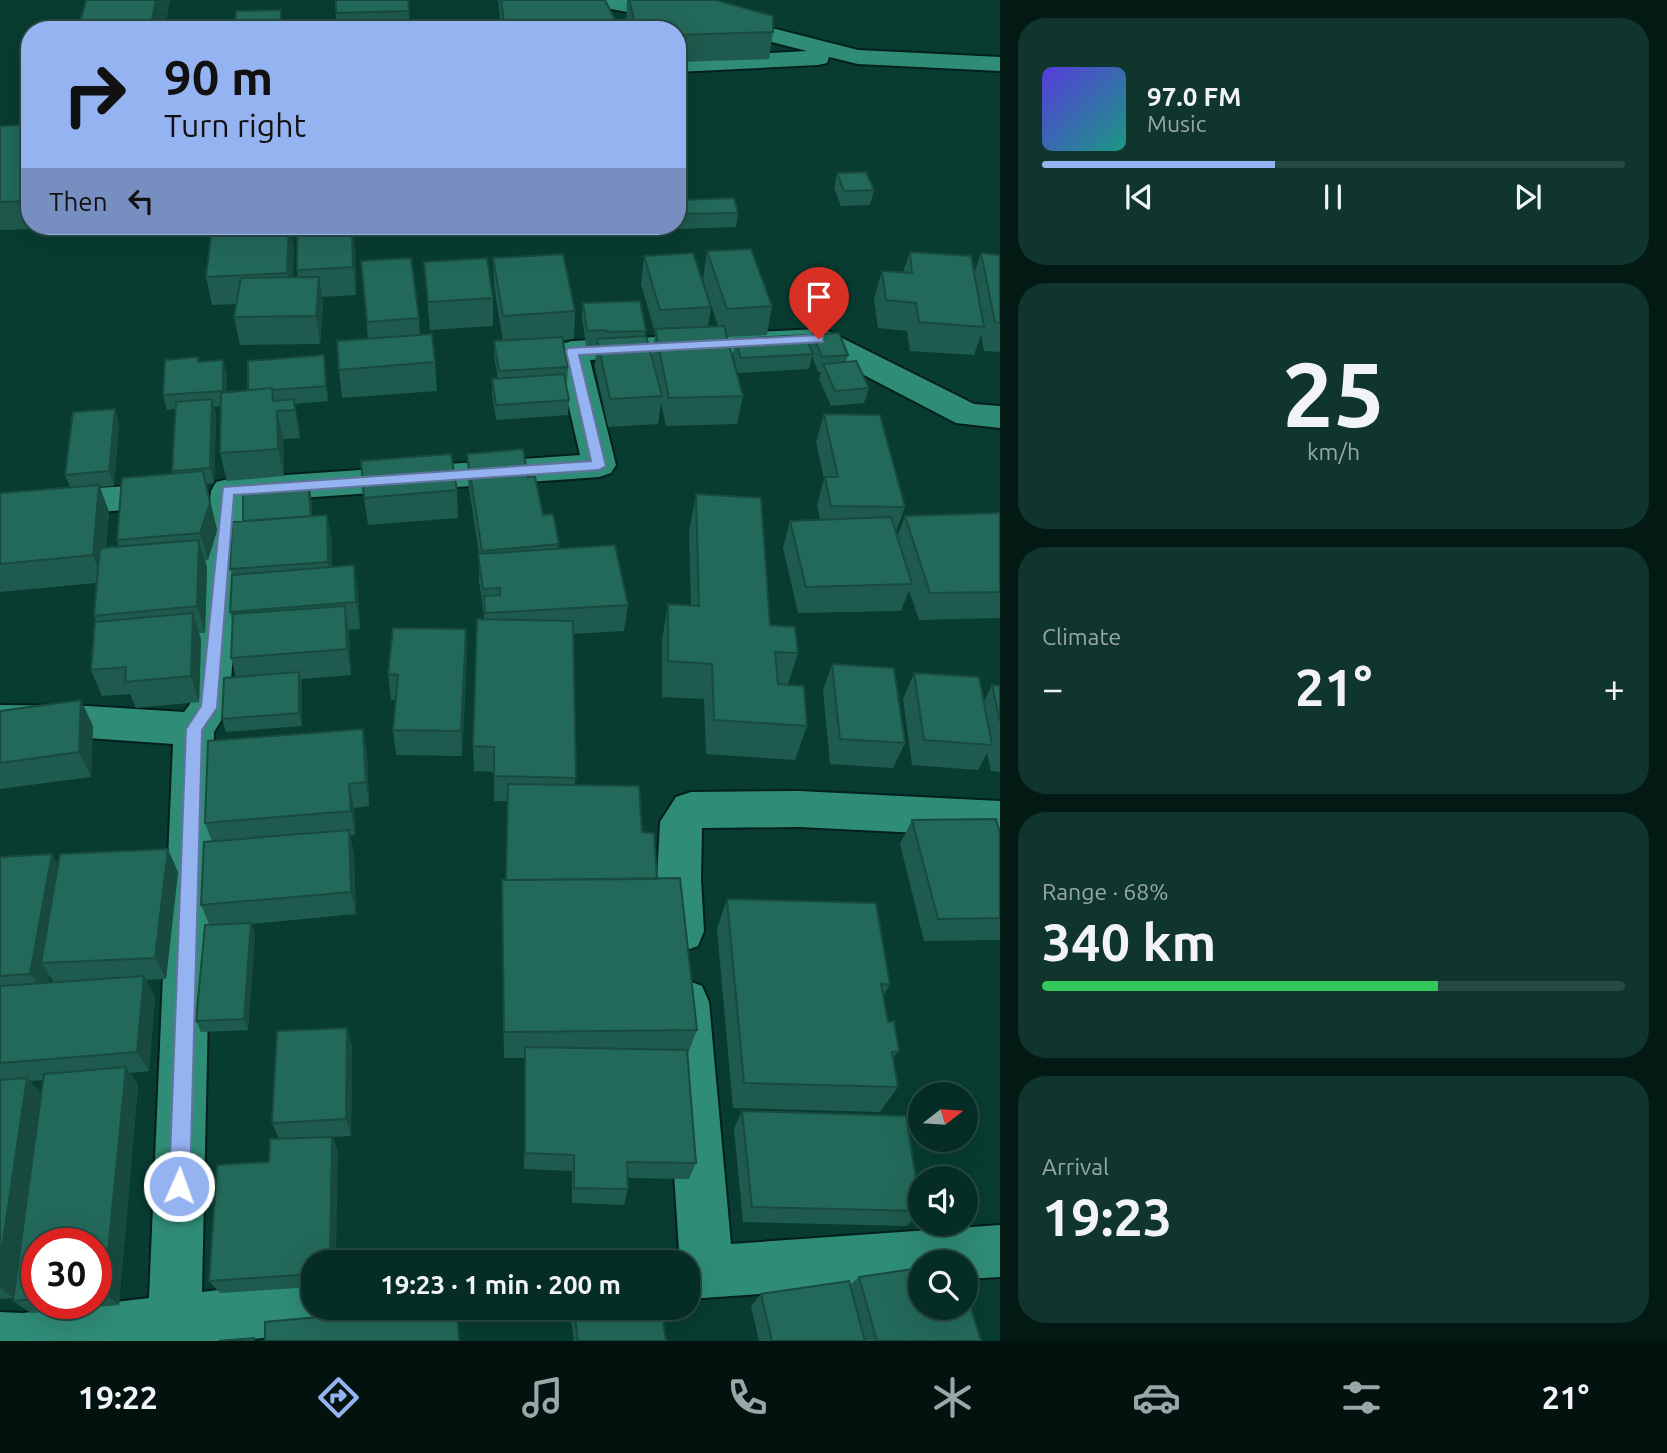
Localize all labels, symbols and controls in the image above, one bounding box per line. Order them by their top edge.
icon: right [49,49,140,140]
text: 90 m [164,49,273,104]
text: 97.0 FM [1147,82,1241,111]
text: Turn right [164,107,306,143]
text: Music [1147,111,1206,136]
icon: previous [1120,178,1158,216]
icon: pause [1314,178,1352,216]
icon: next [1509,178,1547,216]
icon: left [122,182,160,220]
text: Then [49,187,108,216]
pin [789,267,849,339]
icon: arrive [800,278,838,316]
text: 25 [1282,342,1385,444]
text: km/h [1307,439,1360,464]
text: Climate [1042,624,1121,649]
text: 21° [1295,658,1372,716]
text: − [1042,667,1063,709]
text: + [1604,667,1625,709]
text: Range · 68% [1042,879,1169,904]
text: 340 km [1042,913,1216,971]
north arrow [908,1082,978,1152]
map controls [908,1082,978,1320]
position arrow [142,1149,216,1223]
text: Arrival [1042,1154,1109,1179]
button: sound [908,1166,978,1236]
text: 19:23 [1042,1188,1172,1246]
speed limit sign: 30 [21,1228,112,1319]
button: search [908,1250,978,1320]
text: 19:23 · 1 min · 200 m [380,1270,621,1299]
icon: directions [314,1373,363,1422]
icon: music [518,1373,567,1422]
icon: phone [723,1373,772,1422]
icon: climate [928,1373,977,1422]
icon: car [1132,1373,1181,1422]
icon: filters [1337,1373,1386,1422]
text: 19:22 [78,1379,158,1415]
text: 21° [1542,1379,1589,1415]

